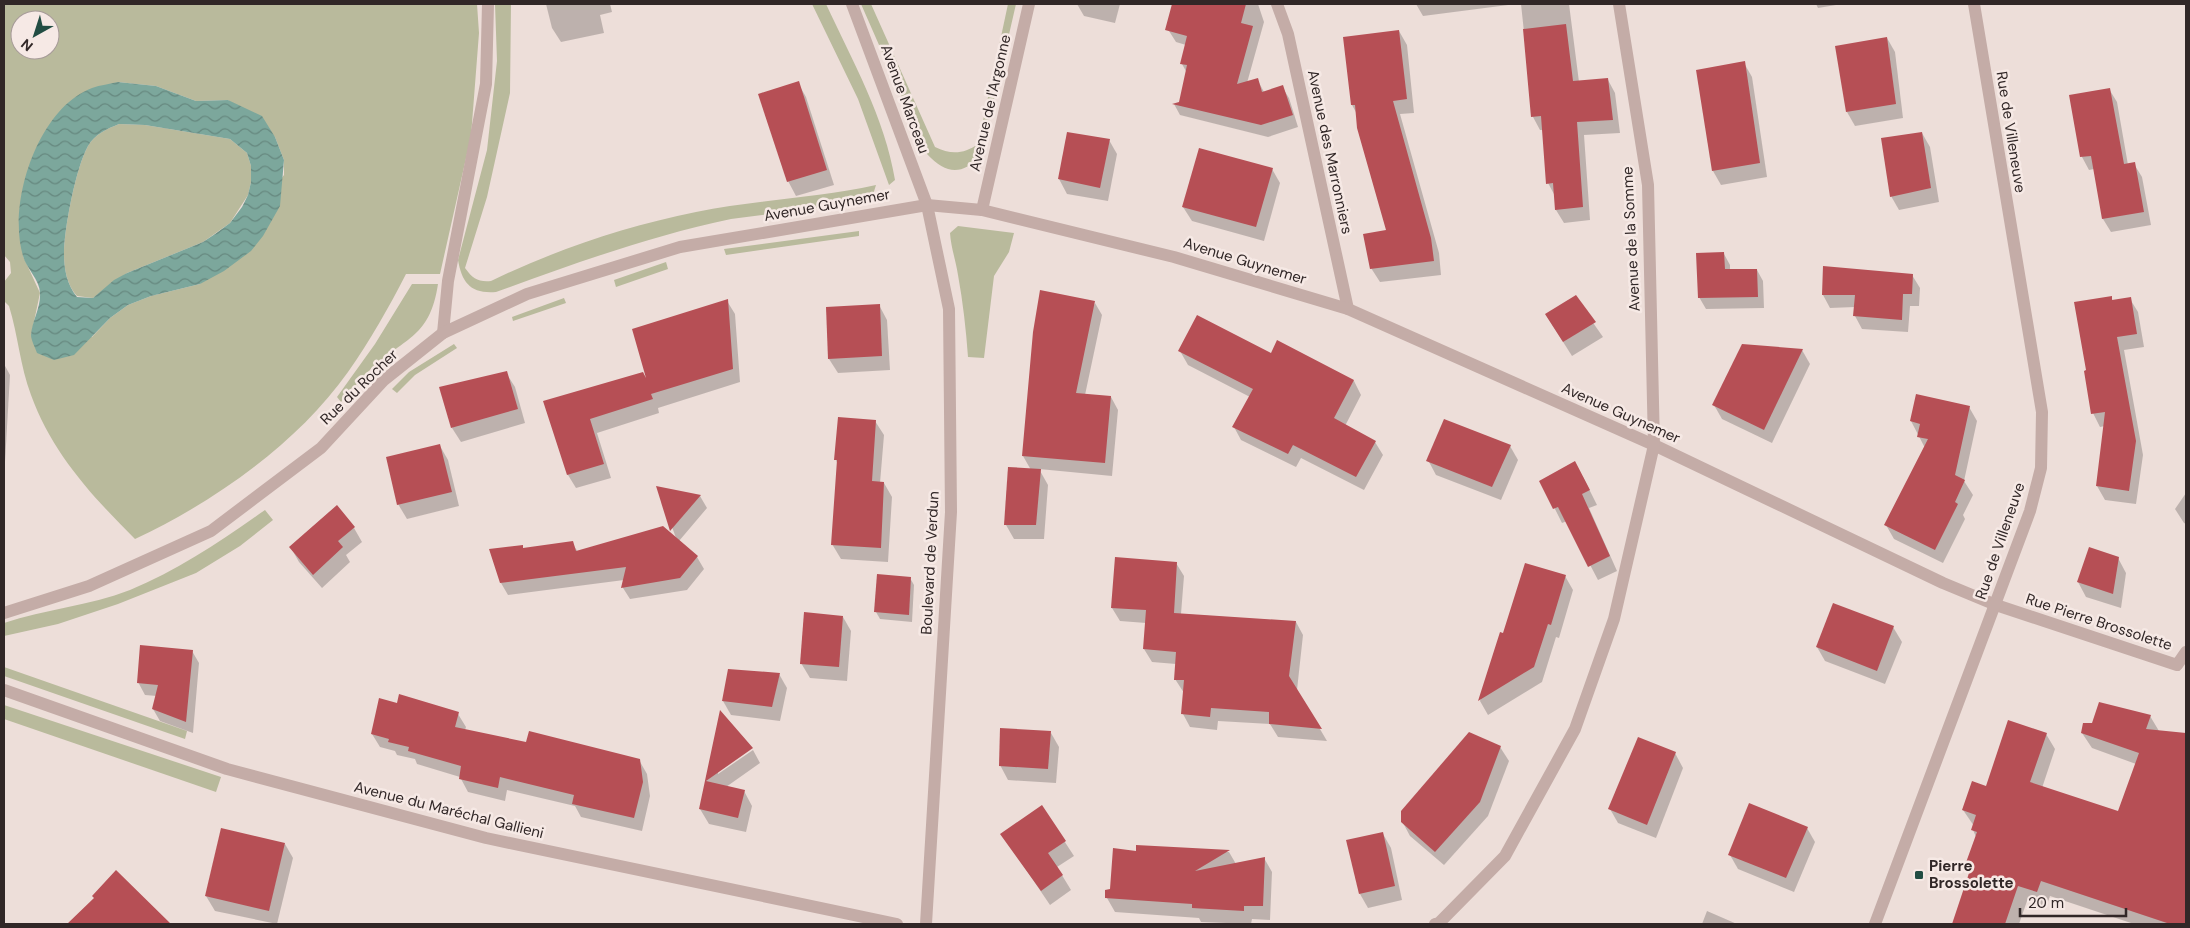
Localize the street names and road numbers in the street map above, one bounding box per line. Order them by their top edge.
street label: Avenue de l'Argonne [965,33,1015,173]
street label: Avenue Marceau [876,42,934,156]
street label: Avenue des Marronniers [1303,68,1357,236]
street label: Rue de Villeneuve [1992,70,2030,194]
street label: Avenue de la Somme [1617,166,1645,312]
street label: Avenue Guynemer [762,184,892,226]
street label: Avenue Guynemer [1181,233,1309,289]
street label: Rue du Rocher [316,345,402,429]
street label: Avenue Guynemer [1559,378,1684,448]
street label: Rue de Villeneuve [1971,480,2029,602]
street label: Boulevard de Verdun [916,491,944,635]
street label: Rue Pierre Brossolette [2023,589,2175,655]
street label: Avenue du Maréchal Gallieni [352,777,546,843]

